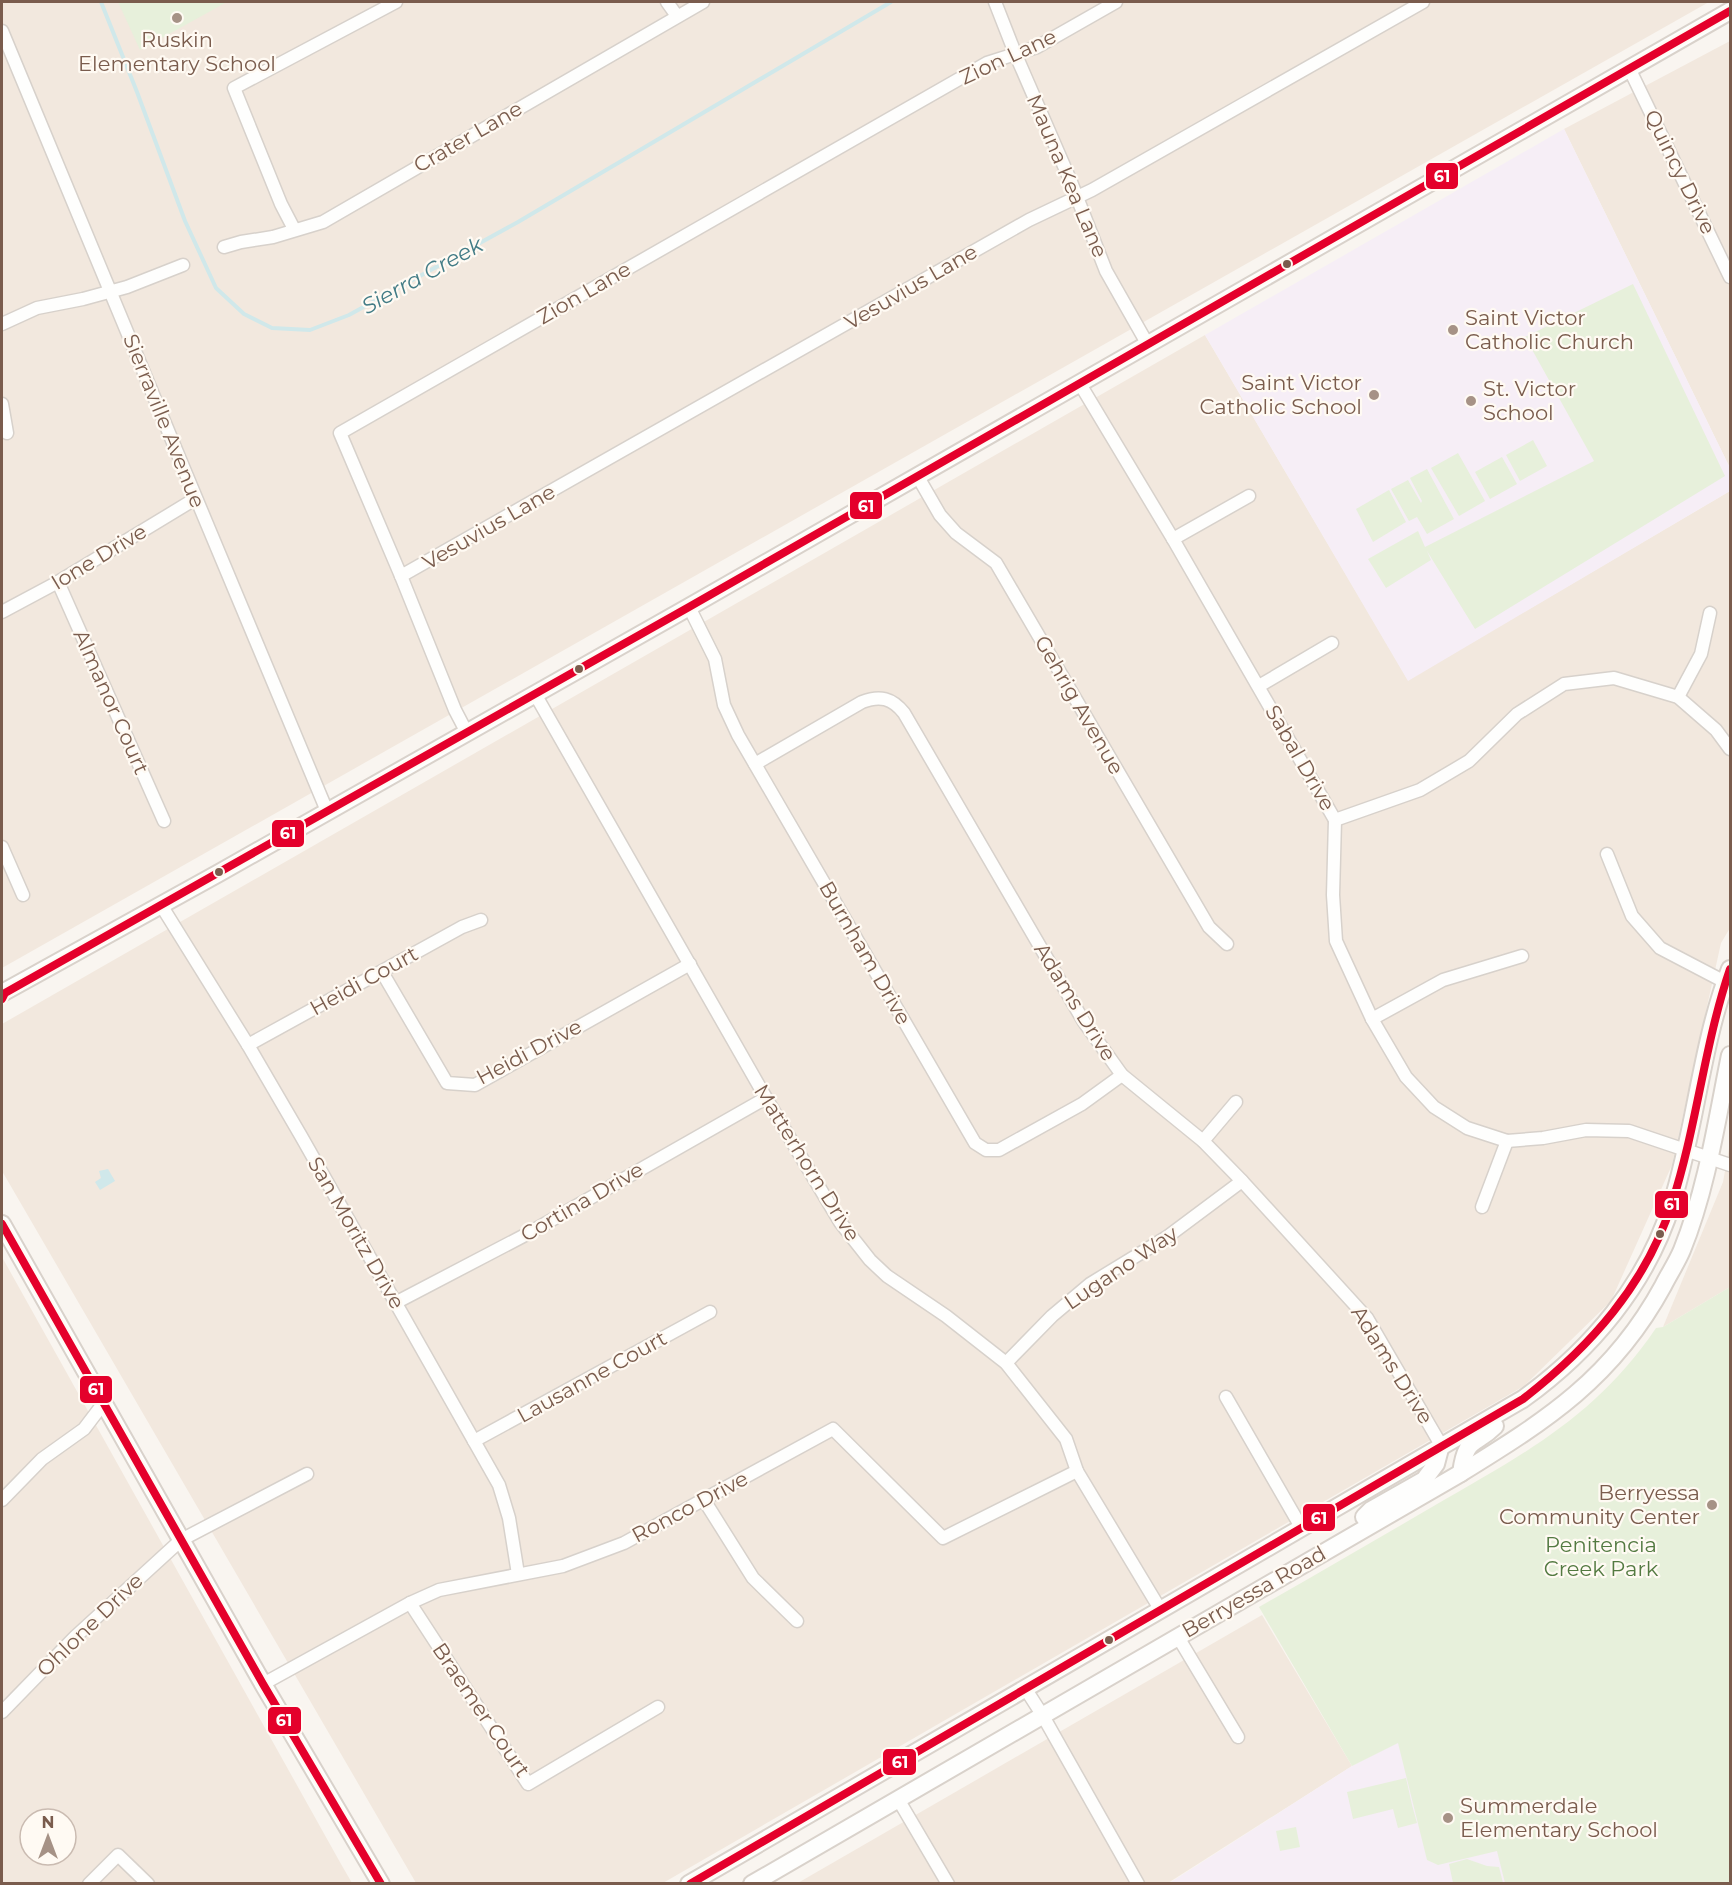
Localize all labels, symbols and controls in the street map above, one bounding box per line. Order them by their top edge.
marker: Ruskin Elementary School [170,11,184,25]
street label: Zion Lane [955,23,1060,90]
place label: Ruskin Elementary School [78,27,276,76]
street label: Mauna Kea Lane [1022,90,1113,261]
street label: Crater Lane [409,95,526,178]
street label: Quincy Drive [1640,106,1721,238]
line badge: 61 [1425,162,1459,190]
text: 61 [1434,167,1450,186]
water label: Sierra Creek [357,231,488,320]
street label: Vesuvius Lane [840,238,982,335]
street label: Zion Lane [533,256,635,329]
unlabelled marker [1281,258,1293,270]
place label: Saint Victor Catholic Church [1465,305,1634,354]
marker: Saint Victor Catholic Church [1446,323,1460,337]
street label: Sierraville Avenue [118,330,211,511]
place label: Saint Victor Catholic School [1200,370,1362,419]
place label: St. Victor School [1483,376,1576,425]
marker: Saint Victor Catholic School [1367,388,1381,402]
marker: St. Victor School [1464,394,1478,408]
street label: Vesuvius Lane [418,478,560,575]
line badge: 61 [849,491,883,520]
text: 61 [858,497,874,516]
street label: Ione Drive [46,518,151,595]
street label: Almanor Court [68,626,155,778]
street label: Gehrig Avenue [1030,631,1129,779]
unlabelled marker [573,663,585,675]
street label: Sabal Drive [1260,700,1341,815]
line badge: 61 [271,819,305,848]
text: 61 [280,824,296,843]
unlabelled marker [213,866,225,878]
street label: Burnham Drive [814,876,917,1029]
street label: Adams Drive [1029,938,1122,1065]
street label: Heidi Court [305,941,422,1021]
street label: Heidi Drive [472,1013,586,1090]
street label: Matterhorn Drive [749,1080,866,1246]
street label: San Moritz Drive [303,1152,410,1313]
street label: Cortina Drive [516,1156,648,1247]
line badge: 61 [1654,1190,1689,1219]
text: 61 [1664,1195,1680,1214]
street label: Lugano Way [1059,1220,1183,1315]
unlabelled marker [1654,1228,1666,1240]
street label: Adams Drive [1346,1301,1439,1428]
street label: Lausanne Court [513,1325,671,1428]
line badge: 61 [79,1375,113,1404]
text: 61 [88,1380,104,1399]
street label: Ronco Drive [627,1466,752,1548]
place label: Berryessa Community Center [1499,1480,1700,1529]
marker: Berryessa Community Center [1705,1498,1719,1512]
line badge: 61 [1302,1503,1336,1532]
text: 61 [1311,1509,1327,1528]
park label: Penitencia Creek Park [1544,1532,1659,1581]
street label: Berryessa Road [1177,1540,1330,1643]
street label: Ohlone Drive [31,1568,148,1682]
unlabelled marker [1103,1634,1115,1646]
street label: Braemer Court [427,1638,535,1782]
line badge: 61 [267,1706,302,1735]
text: 61 [276,1711,292,1730]
line badge: 61 [882,1748,917,1776]
text: 61 [892,1753,908,1772]
place label: Summerdale Elementary School [1460,1793,1658,1842]
north arrow [18,1807,78,1867]
marker: Summerdale Elementary School [1441,1811,1455,1825]
text: N [42,1813,54,1832]

